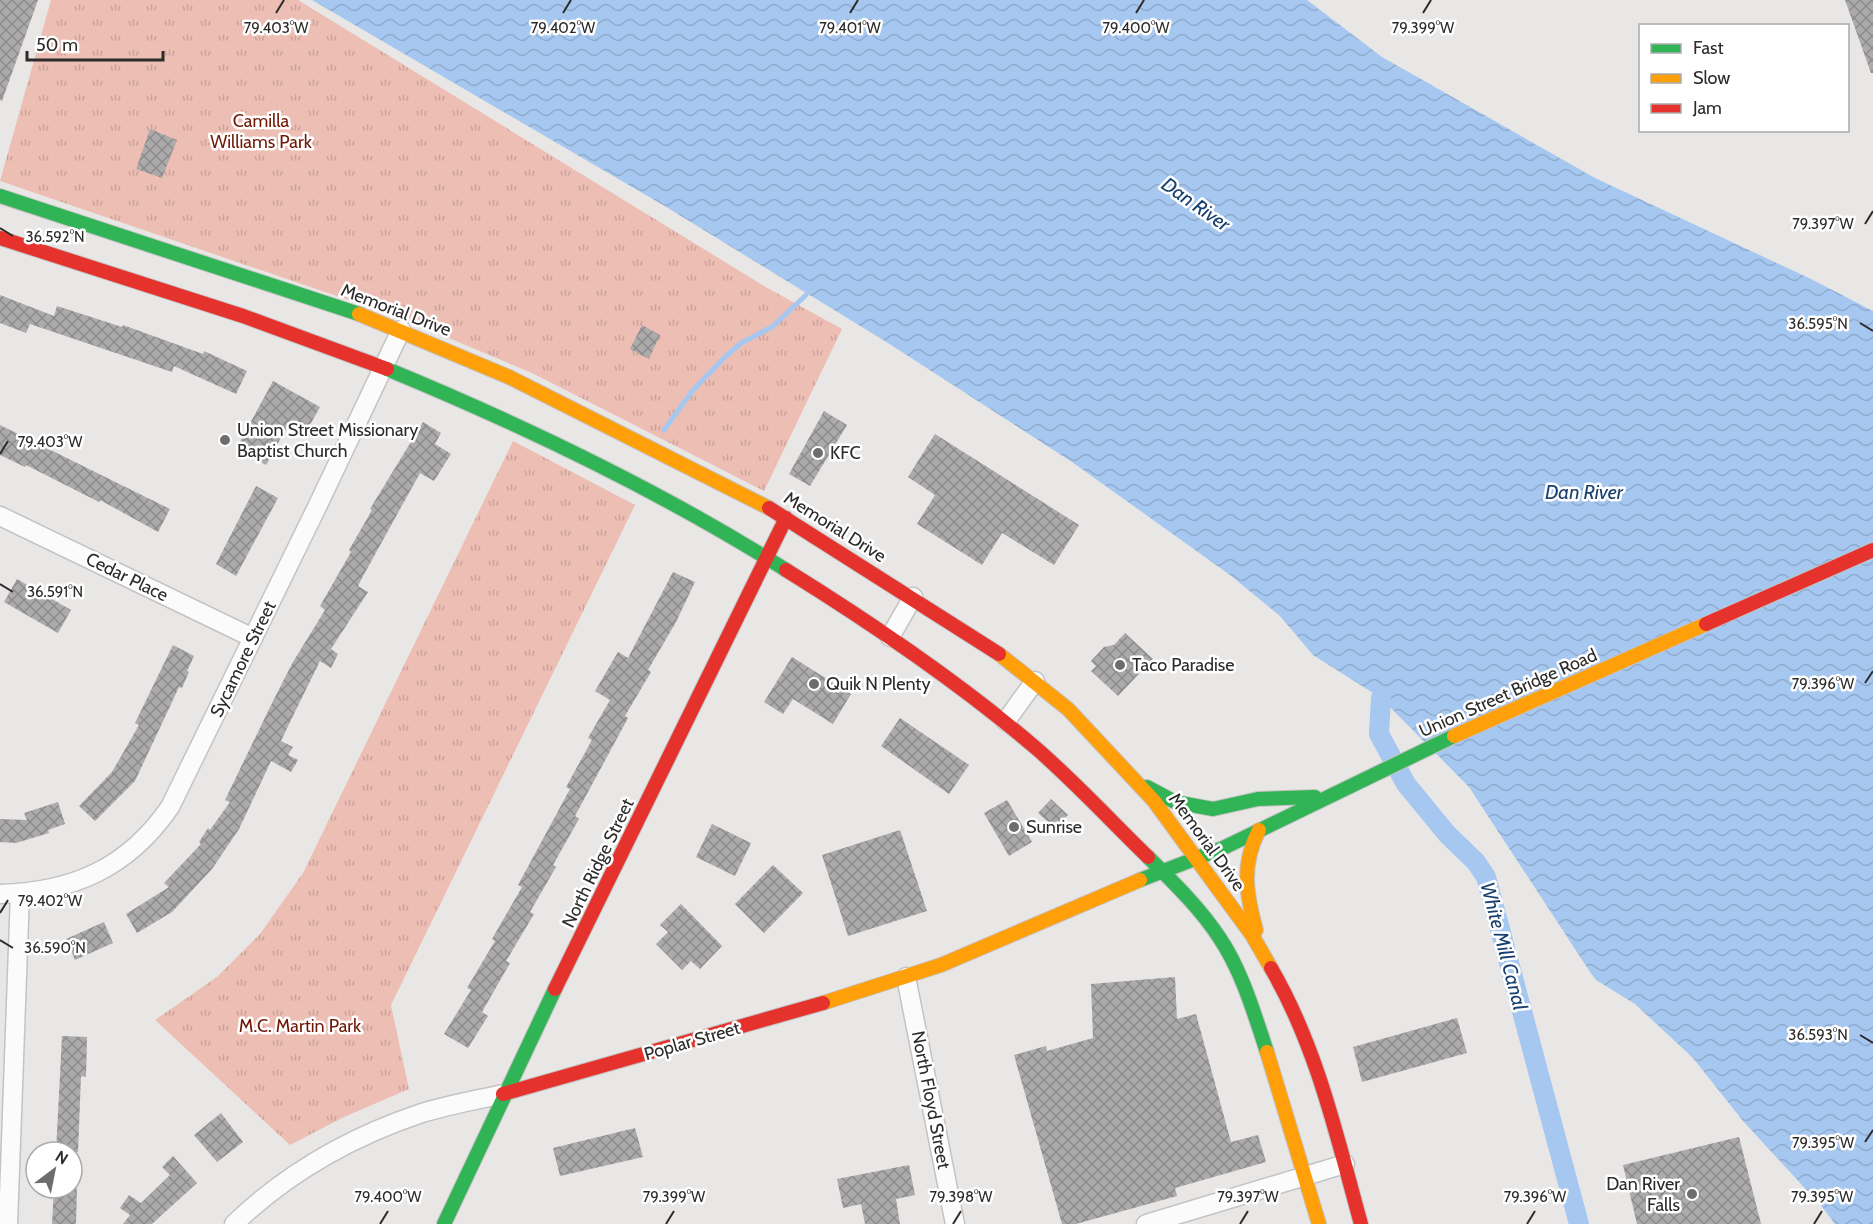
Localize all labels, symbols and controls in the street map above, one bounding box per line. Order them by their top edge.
text: 79.403°W [244,19,309,37]
text: 79.402°W [531,19,596,37]
text: 79.401°W [819,19,882,37]
text: 79.400°W [1102,19,1170,37]
text: 79.399°W [1392,19,1455,37]
scale bar [27,24,164,62]
legend [1639,24,1849,132]
text: 50 m [36,34,78,56]
text: Fast [1693,37,1724,59]
text: Slow [1693,67,1730,89]
text: Jam [1692,97,1722,119]
park label: Camilla Williams Park [210,110,313,153]
water label: Dan River [1157,172,1235,237]
text: 79.397°W [1792,215,1855,233]
text: 36.592°N [25,228,85,246]
street label: Memorial Drive [338,279,454,341]
text: 36.595°N [1788,315,1848,333]
place label: Union Street Missionary Baptist Church [237,419,418,462]
text: 79.403°W [18,433,83,451]
marker: Union Street Missionary Baptist Church [218,433,232,447]
place label: KFC [830,442,861,464]
marker: KFC [811,446,825,460]
water label: Dan River [1545,480,1624,504]
street label: Memorial Drive [780,487,890,567]
street label: Cedar Place [82,548,172,606]
text: 36.591°N [27,583,83,601]
street label: Sycamore Street [205,597,281,721]
street label: Union Street Bridge Road [1416,644,1600,742]
place label: Taco Paradise [1132,654,1235,676]
marker: Taco Paradise [1113,658,1127,672]
place label: Quik N Plenty [826,673,931,695]
text: 79.396°W [1792,675,1855,693]
marker: Quik N Plenty [807,677,821,691]
street label: Memorial Drive [1164,789,1250,895]
street label: North Ridge Street [557,795,639,931]
place label: Sunrise [1026,816,1082,838]
marker: Sunrise [1007,820,1021,834]
water label: White Mill Canal [1475,879,1533,1013]
text: 79.402°W [18,892,83,910]
text: 36.590°N [24,939,86,957]
park label: M.C. Martin Park [239,1015,362,1037]
street label: Poplar Street [641,1017,743,1065]
text: 36.593°N [1788,1026,1848,1044]
street label: North Floyd Street [907,1029,955,1171]
text: 79.395°W [1792,1134,1855,1152]
north arrow [24,1140,84,1200]
text: N [52,1147,72,1169]
place label: Dan River Falls [1606,1173,1680,1216]
marker: Dan River Falls [1685,1187,1699,1201]
text: 79.400°W [354,1188,422,1206]
text: 79.399°W [643,1188,706,1206]
text: 79.398°W [929,1188,993,1206]
text: 79.397°W [1217,1188,1280,1206]
text: 79.396°W [1504,1188,1567,1206]
text: 79.395°W [1791,1188,1854,1206]

